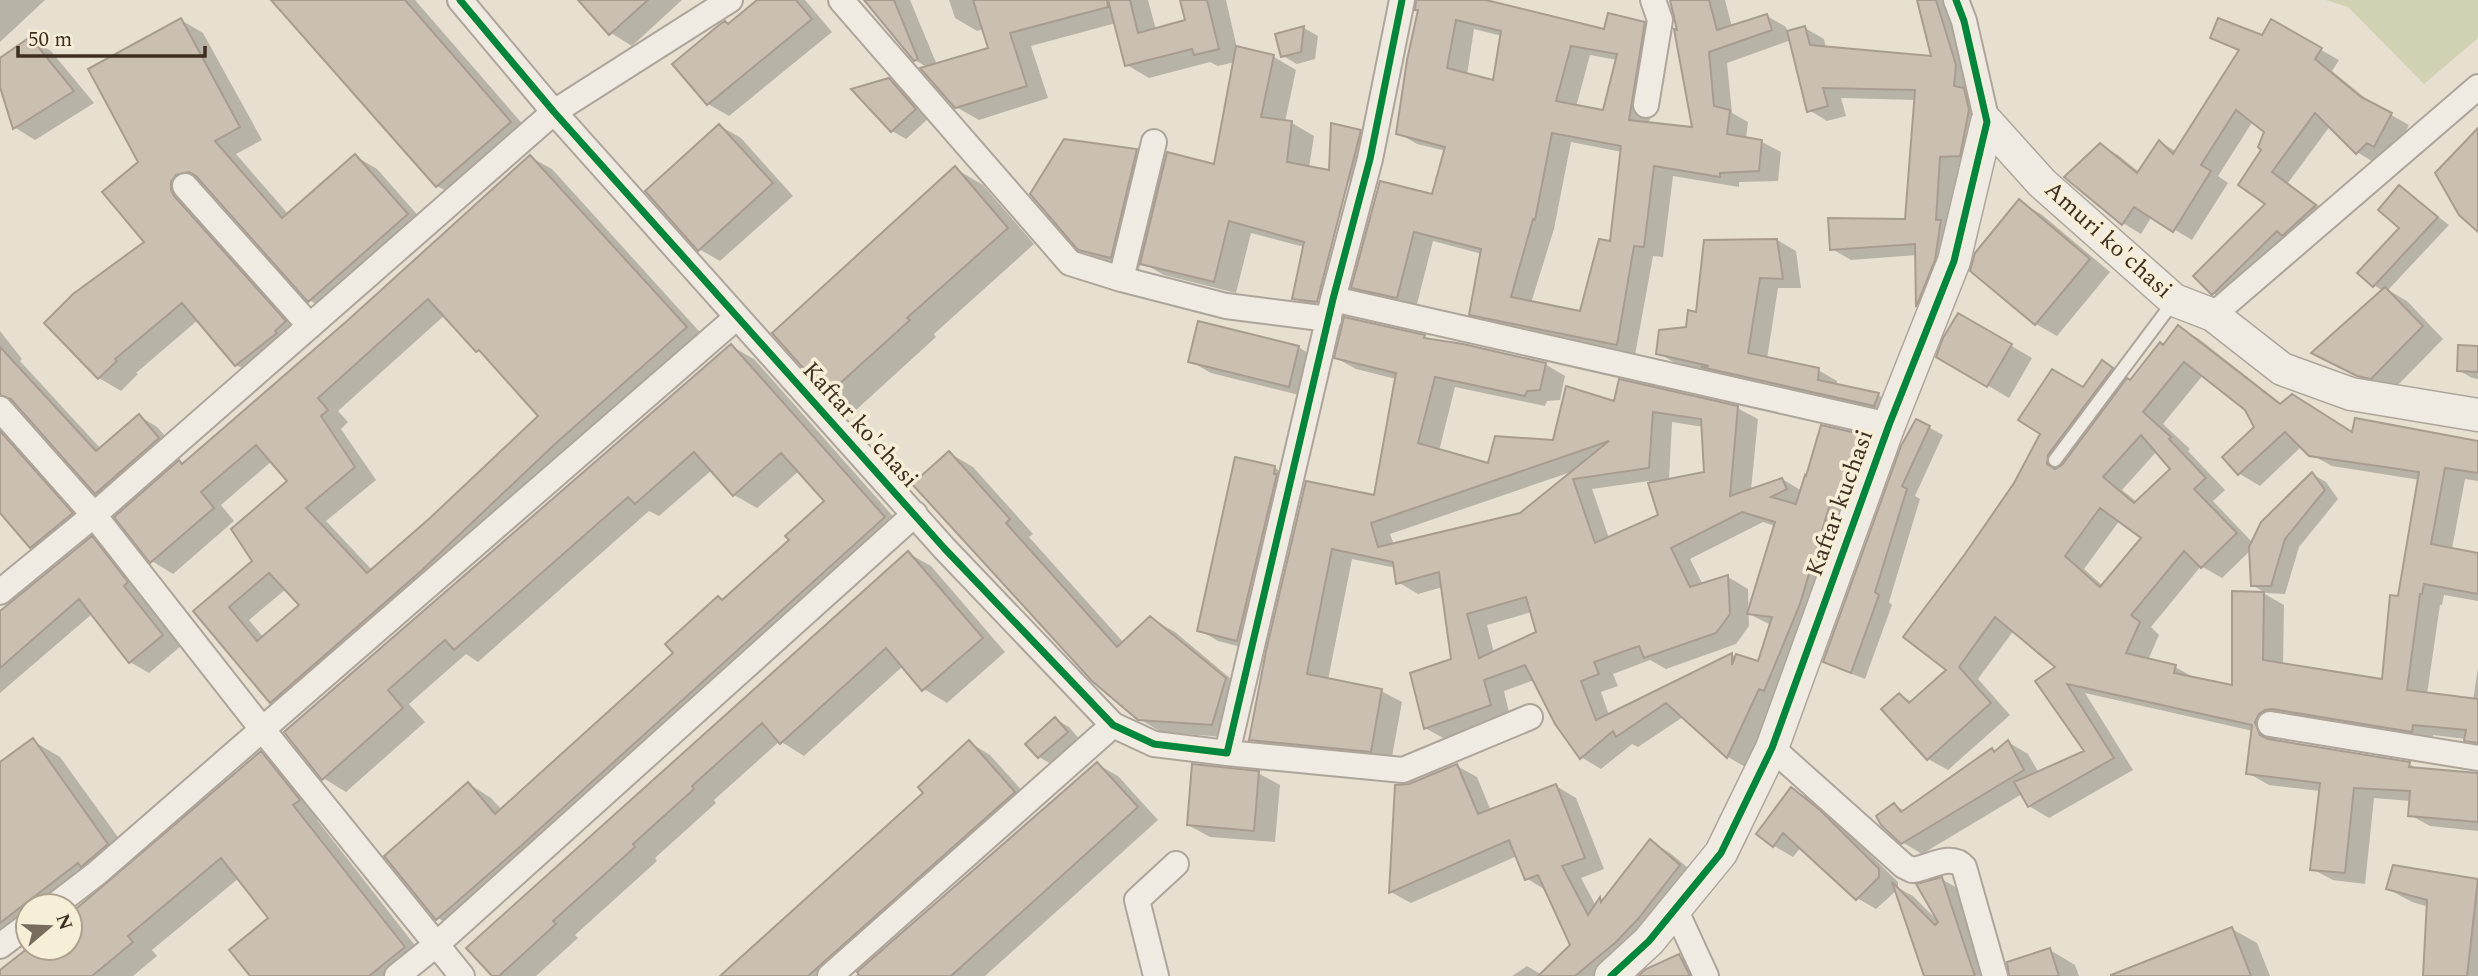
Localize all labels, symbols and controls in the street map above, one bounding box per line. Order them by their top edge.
scale bar [18,14,205,58]
text: 50 m [28,24,72,56]
street label: Amuri ko'chasi [2036,172,2180,308]
street label: Kaftar ko'chasi [793,354,927,496]
street label: Kaftar kuchasi [1797,425,1883,581]
north arrow [14,892,84,962]
text: N [47,910,80,934]

